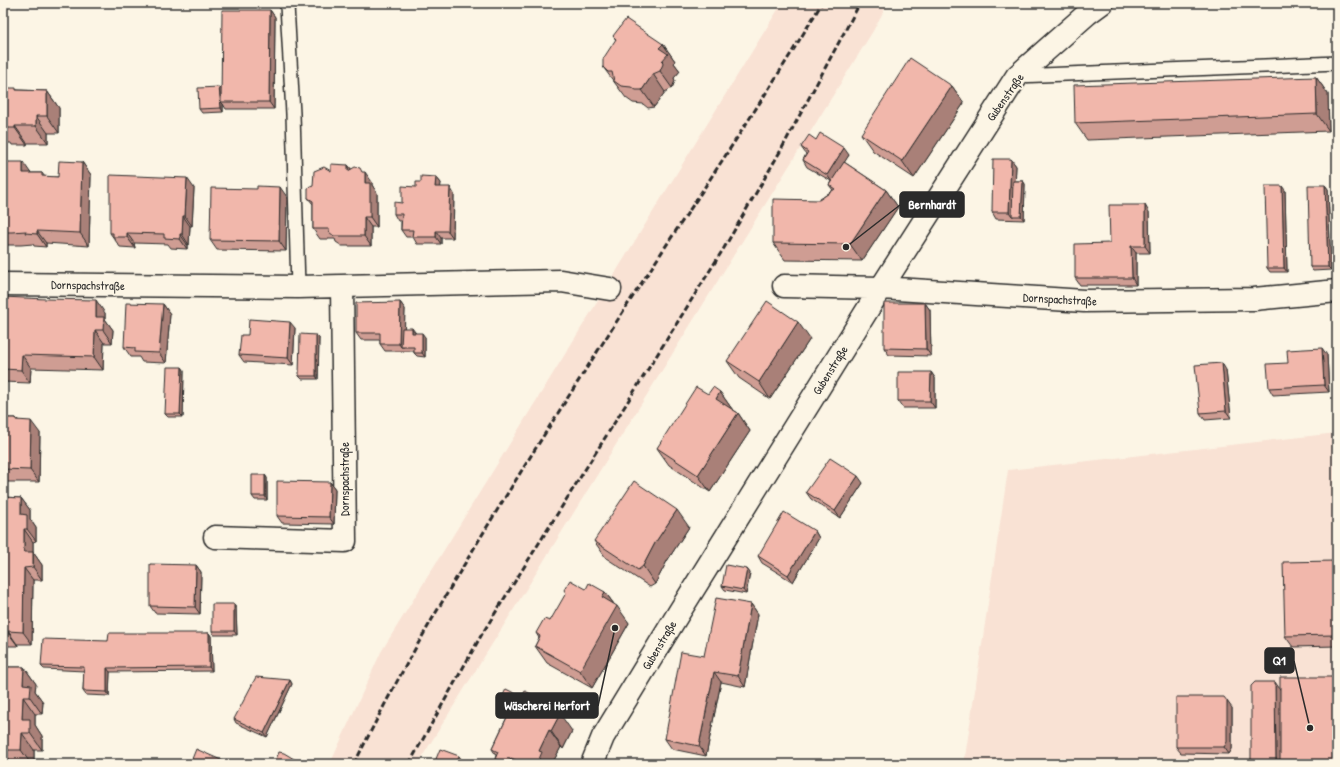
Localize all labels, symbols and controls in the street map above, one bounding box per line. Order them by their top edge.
street label: Gubenstraße [982,69,1028,124]
callout: Bernhardt [900,192,964,217]
text: Bernhardt [908,195,956,213]
street label: Dornspachstraße [51,276,125,294]
street label: Dornspachstraße [1023,289,1098,309]
street label: Gubenstraße [808,342,852,398]
street label: Dornspachstraße [336,442,353,516]
street label: Gubenstraße [638,617,681,673]
callout: Q1 [1265,648,1294,673]
text: Q1 [1272,651,1286,669]
callout: Wäscherei Herfort [496,693,598,718]
text: Wäscherei Herfort [504,696,590,714]

